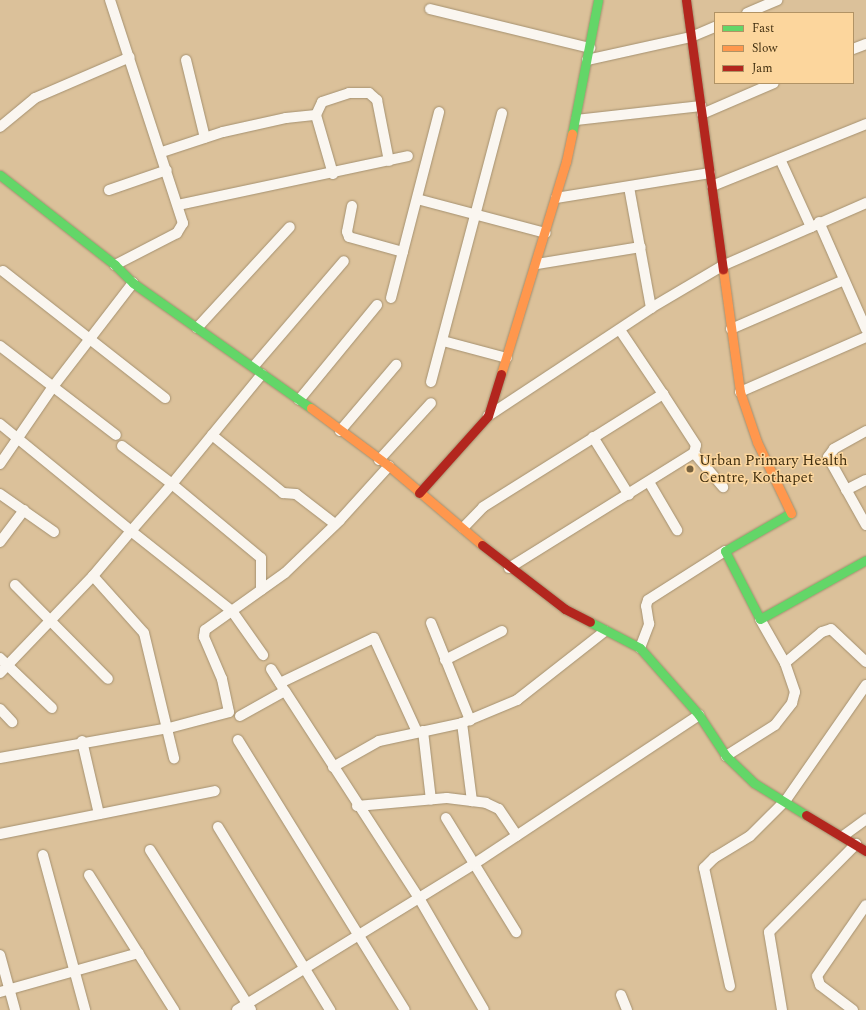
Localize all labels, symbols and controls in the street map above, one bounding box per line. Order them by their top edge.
legend [714,12,854,84]
text: Fast [752,19,774,38]
text: Slow [752,39,777,58]
text: Jam [752,59,773,78]
place label: Urban Primary Health Centre, Kothapet [699,451,847,486]
marker: Urban Primary Health Centre, Kothapet [684,463,696,475]

